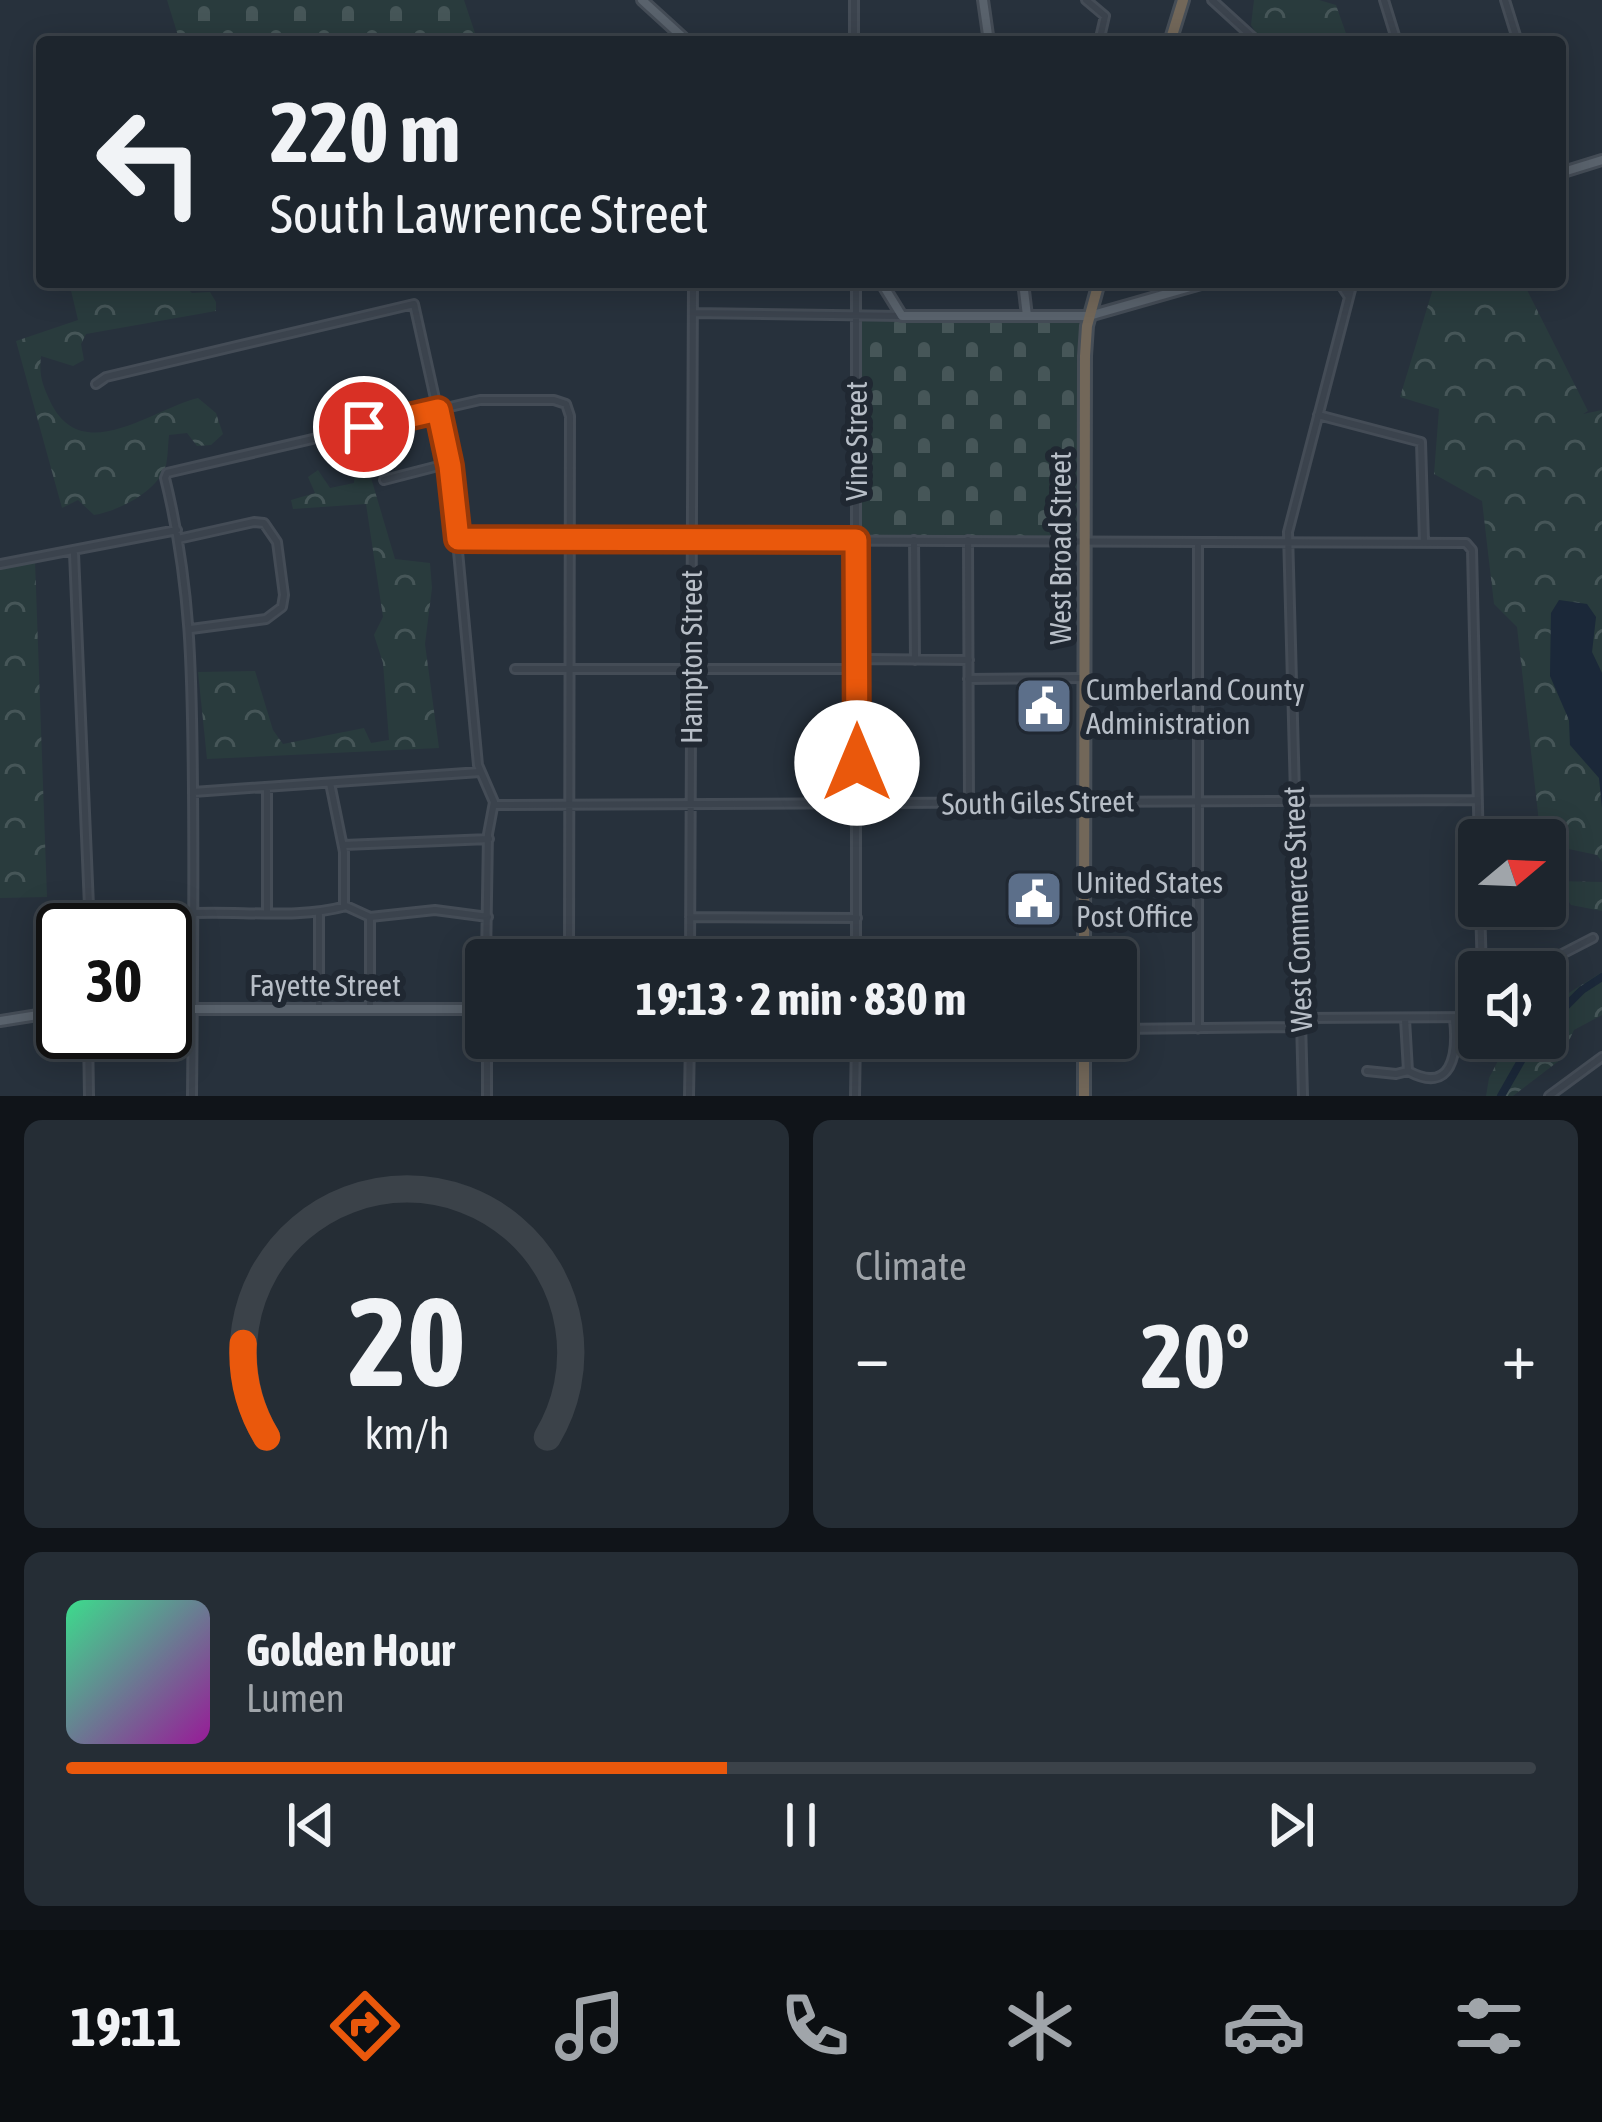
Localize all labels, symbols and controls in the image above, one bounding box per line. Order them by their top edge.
icon: left [72,84,228,240]
text: 220 m [270,84,460,180]
text: South Lawrence Street [270,183,709,244]
pin [313,376,415,478]
street label: Vine Street [839,381,873,501]
icon: arrive [331,394,397,460]
street label: West Broad Street [1043,451,1077,645]
street label: Hampton Street [674,570,708,744]
place label: Cumberland County Administration [1086,672,1305,740]
public building icon: Cumberland County Administration [1013,675,1075,737]
position arrow [794,700,920,826]
street label: South Giles Street [941,783,1135,821]
street label: West Commerce Street [1276,786,1318,1032]
north arrow [1458,819,1566,927]
map controls [1458,819,1566,1059]
place label: United States Post Office [1076,865,1223,933]
public building icon: United States Post Office [1003,868,1065,930]
speed limit sign: 30 [36,903,192,1059]
button: sound [1458,951,1566,1059]
street label: Fayette Street [249,968,401,1002]
text: 19:13 · 2 min · 830 m [636,973,966,1025]
text: Climate [855,1244,967,1288]
text: 20 [348,1269,465,1412]
text: 20° [1141,1304,1250,1407]
text: − [855,1317,889,1393]
text: + [1502,1317,1536,1393]
text: km/h [364,1409,449,1458]
text: Golden Hour [246,1624,455,1676]
text: Lumen [246,1676,345,1720]
icon: previous [278,1792,344,1858]
icon: pause [768,1792,834,1858]
icon: next [1258,1792,1324,1858]
icon: directions [323,1984,407,2068]
icon: music [548,1984,632,2068]
icon: phone [773,1984,857,2068]
icon: climate [998,1984,1082,2068]
icon: car [1222,1984,1306,2068]
icon: filters [1447,1984,1531,2068]
text: 19:11 [70,1996,182,2057]

